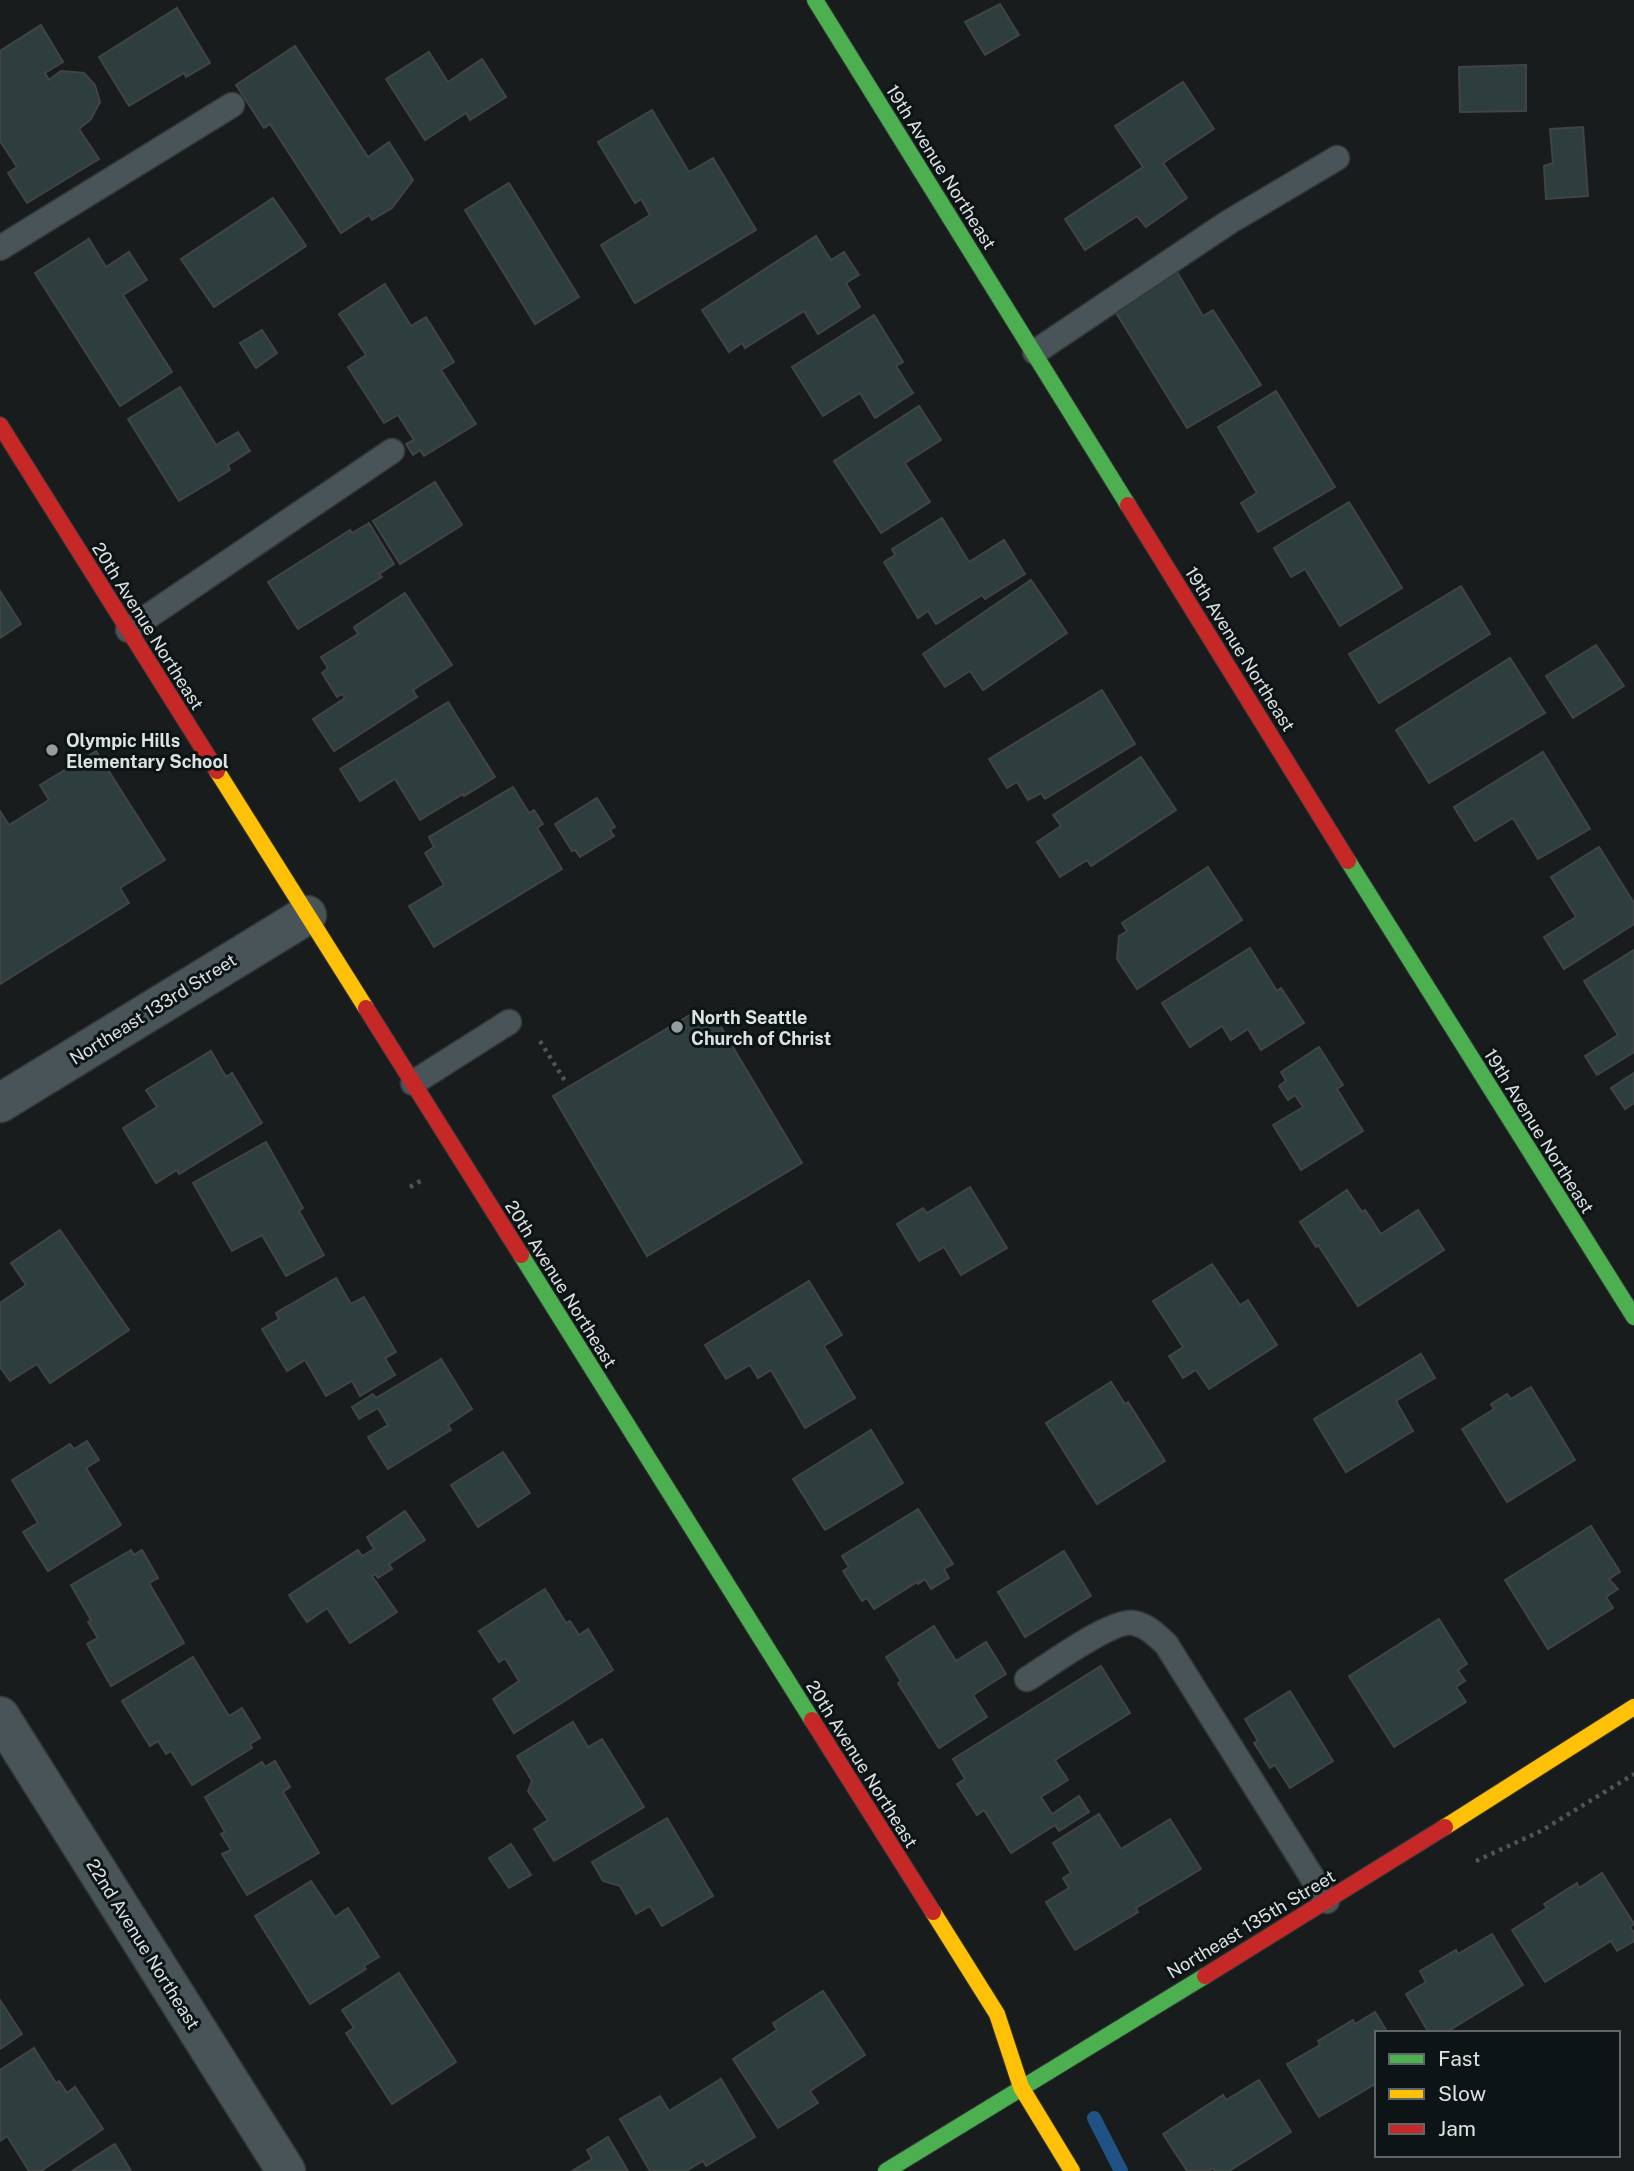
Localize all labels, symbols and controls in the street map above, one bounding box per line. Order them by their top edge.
street label: 19th Avenue Northeast [882,81,1000,253]
street label: 20th Avenue Northeast [88,539,208,713]
street label: 19th Avenue Northeast [1181,563,1299,735]
place label: Olympic Hills Elementary School [66,730,229,772]
marker: Olympic Hills Elementary School [44,742,60,758]
street label: Northeast 133rd Street [66,949,240,1069]
place label: North Seattle Church of Christ [691,1007,831,1049]
marker: North Seattle Church of Christ [669,1019,685,1035]
street label: 19th Avenue Northeast [1480,1045,1598,1217]
street label: 20th Avenue Northeast [501,1197,621,1371]
street label: 20th Avenue Northeast [802,1677,922,1851]
street label: 22nd Avenue Northeast [82,1855,204,2033]
street label: Northeast 135th Street [1163,1865,1339,1983]
legend [1375,2031,1620,2157]
text: Fast [1438,2046,1480,2071]
text: Slow [1438,2081,1486,2106]
text: Jam [1438,2116,1476,2141]

